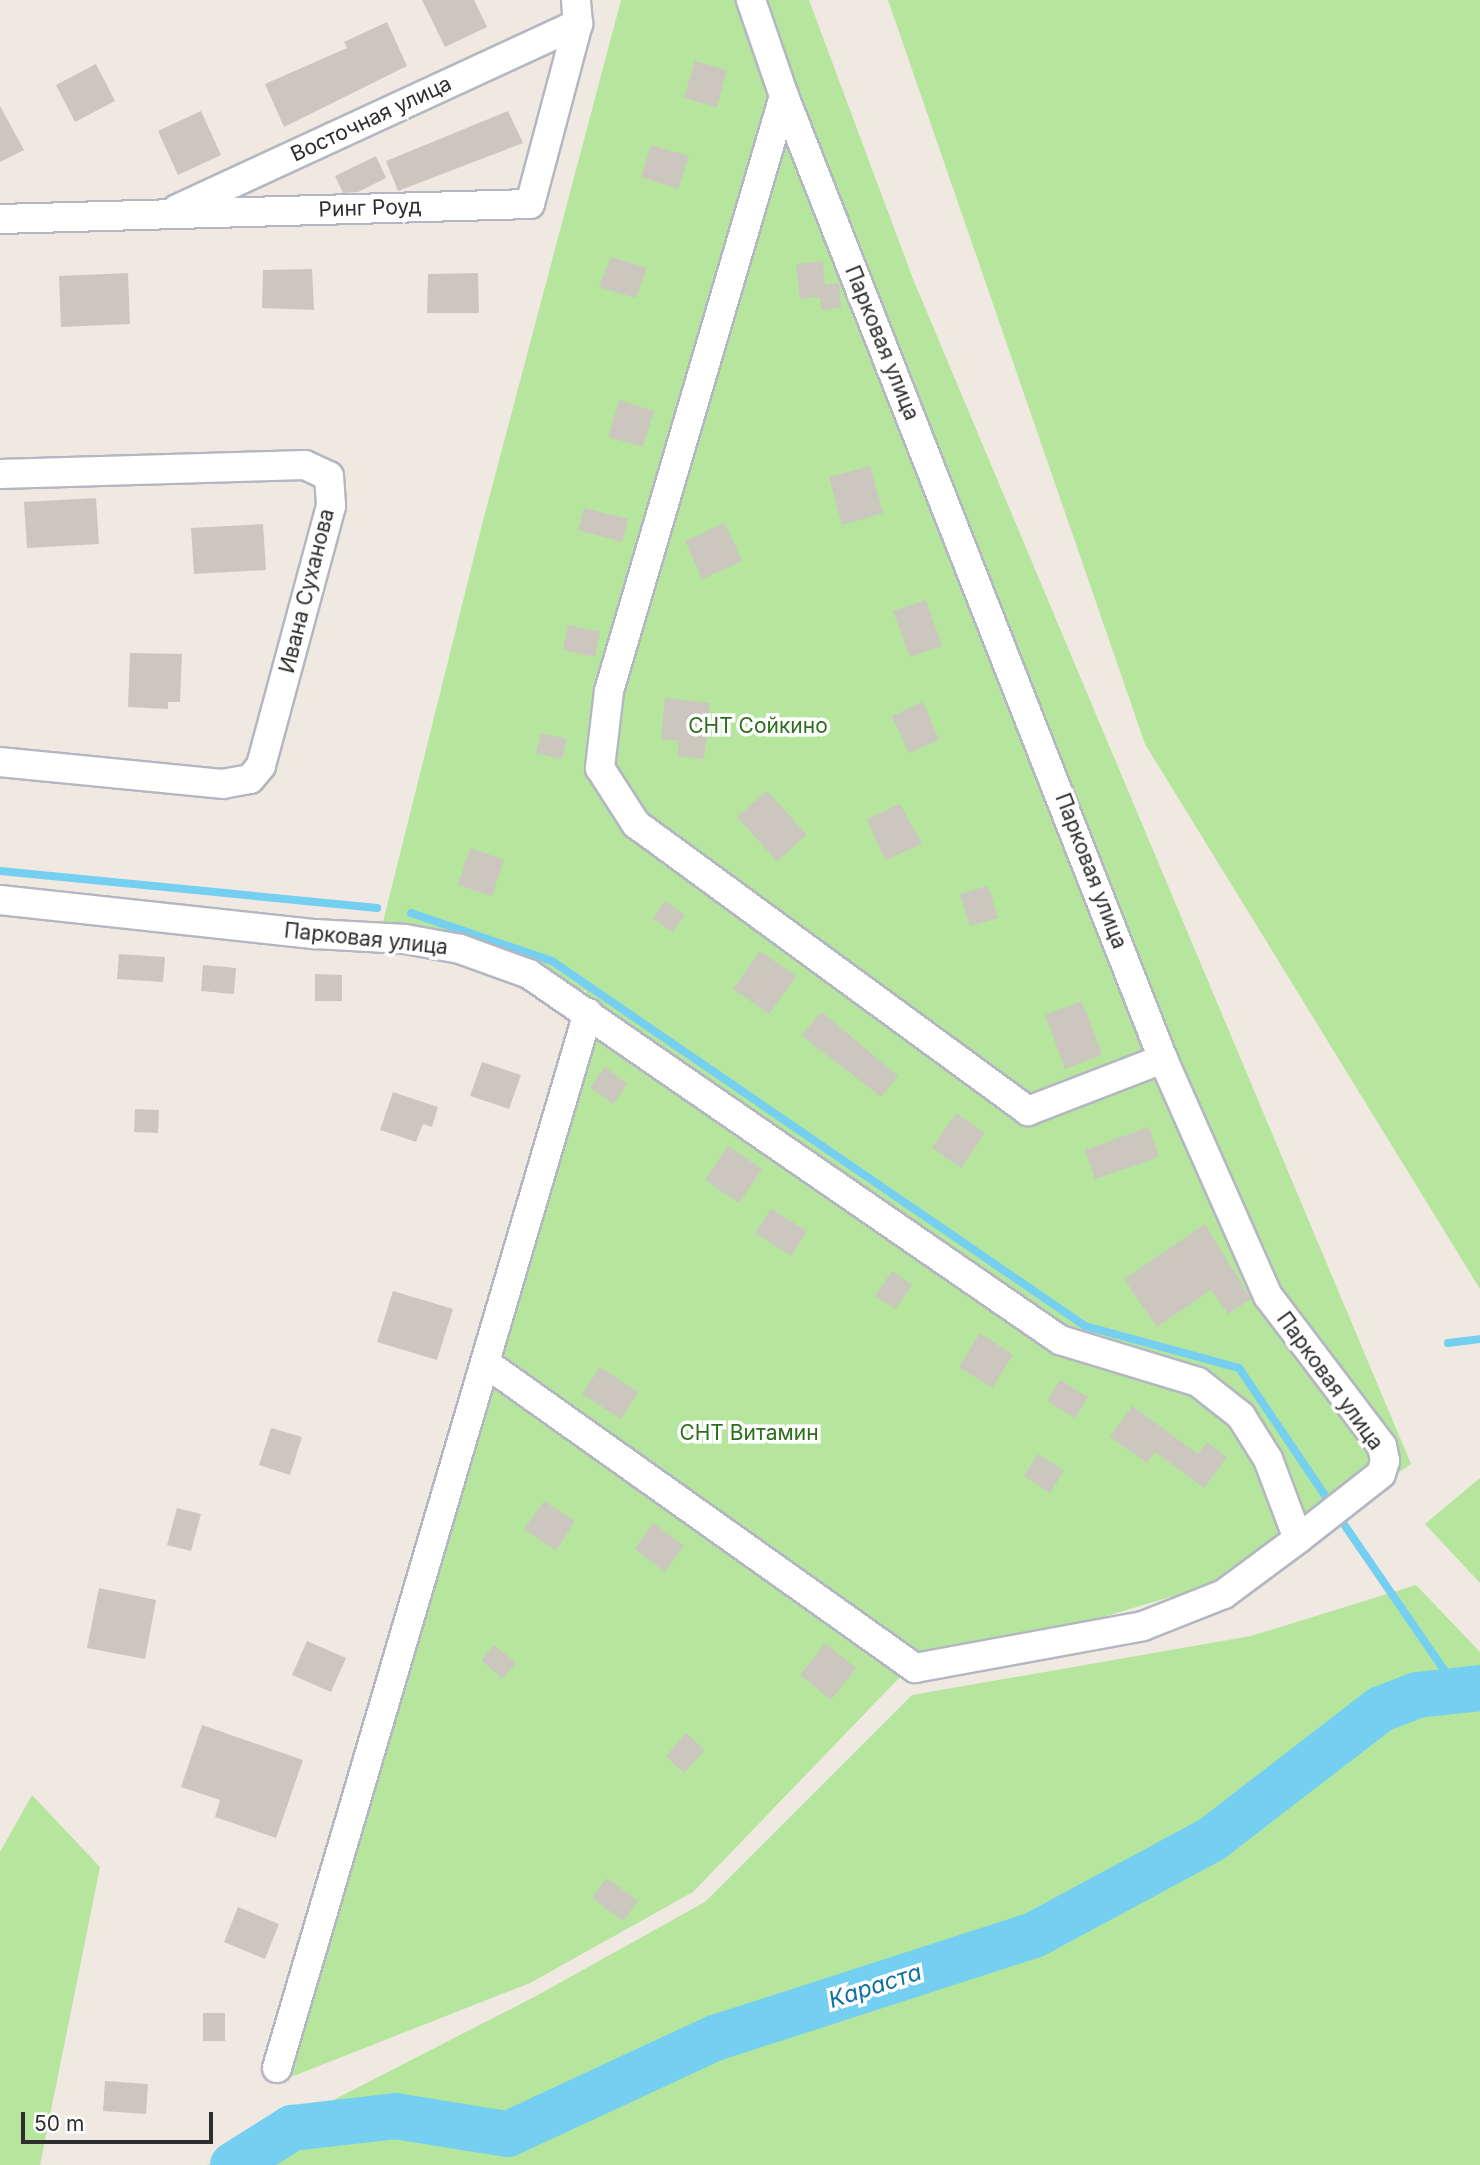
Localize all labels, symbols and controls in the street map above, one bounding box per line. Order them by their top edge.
street label: Восточная улица [287,71,455,167]
street label: Ринг Роуд [318,194,422,222]
street label: Парковая улица [839,262,925,424]
street label: Ивана Суханова [274,506,340,676]
park label: СНТ Сойкино [688,713,828,739]
street label: Парковая улица [1050,790,1132,952]
street label: Парковая улица [283,918,449,960]
street label: Парковая улица [1271,1307,1389,1455]
park label: СНТ Витамин [679,1420,819,1446]
water label: Караста [825,1958,925,2014]
scale bar [24,2098,217,2142]
text: 50 m [34,2111,84,2136]

